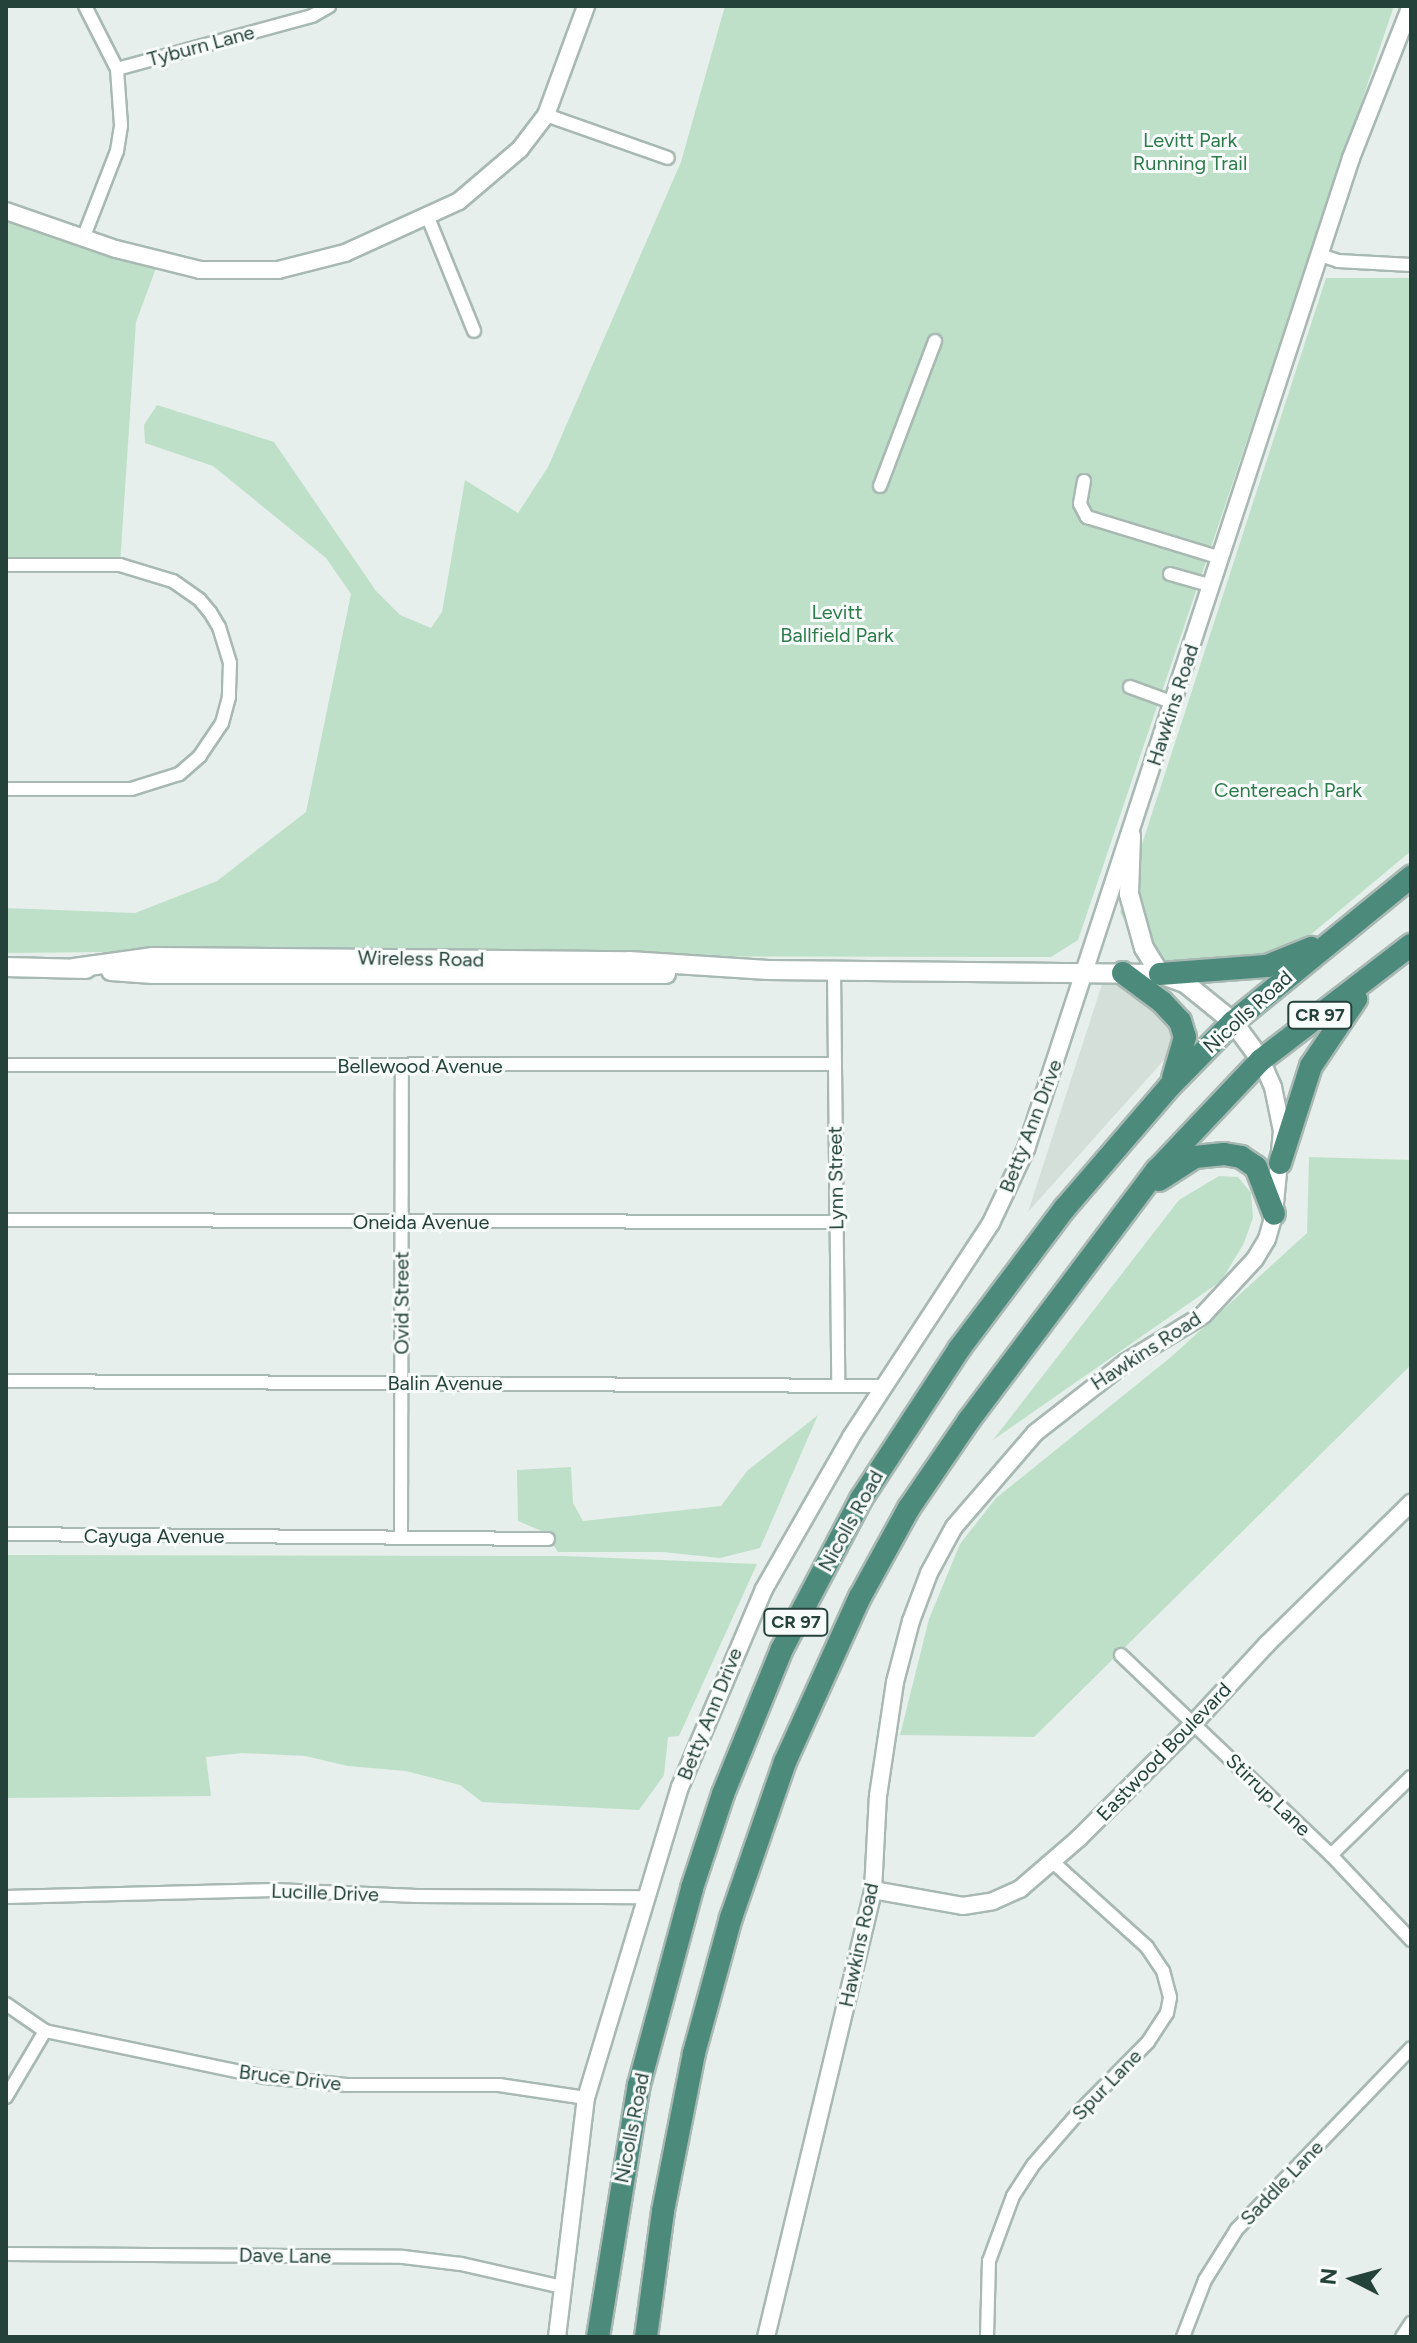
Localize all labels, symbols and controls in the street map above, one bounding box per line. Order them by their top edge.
street label: Tyburn Lane [145,20,257,72]
park label: Levitt Park Running Trail [1133,128,1247,175]
park label: Levitt Ballfield Park [780,600,894,647]
street label: Hawkins Road [1142,641,1204,769]
park label: Centereach Park [1214,778,1362,802]
street label: Wireless Road [358,946,484,972]
street label: Nicolls Road [1198,966,1298,1058]
road number: CR 97 [1286,1001,1354,1029]
street label: Bellewood Avenue [337,1054,503,1078]
street label: Betty Ann Drive [995,1056,1067,1196]
street label: Lynn Street [823,1126,849,1230]
street label: Oneida Avenue [353,1210,489,1234]
street label: Ovid Street [390,1251,414,1355]
street label: Hawkins Road [1086,1306,1206,1396]
street label: Balin Avenue [387,1371,503,1395]
street label: Nicolls Road [813,1466,889,1576]
street label: Cayuga Avenue [84,1524,224,1548]
road number: CR 97 [762,1608,830,1636]
street label: Betty Ann Drive [673,1644,747,1784]
street label: Eastwood Boulevard [1092,1678,1236,1826]
street label: Stirrup Lane [1221,1749,1315,1841]
street label: Lucille Drive [271,1879,379,1907]
street label: Hawkins Road [834,1881,884,2009]
street label: Spur Lane [1067,2044,1147,2126]
street label: Bruce Drive [237,2060,343,2096]
street label: Nicolls Road [610,2071,654,2185]
street label: Saddle Lane [1236,2136,1328,2230]
north arrow [1313,2239,1393,2319]
street label: Dave Lane [239,2243,331,2269]
text: N [1314,2267,1343,2286]

